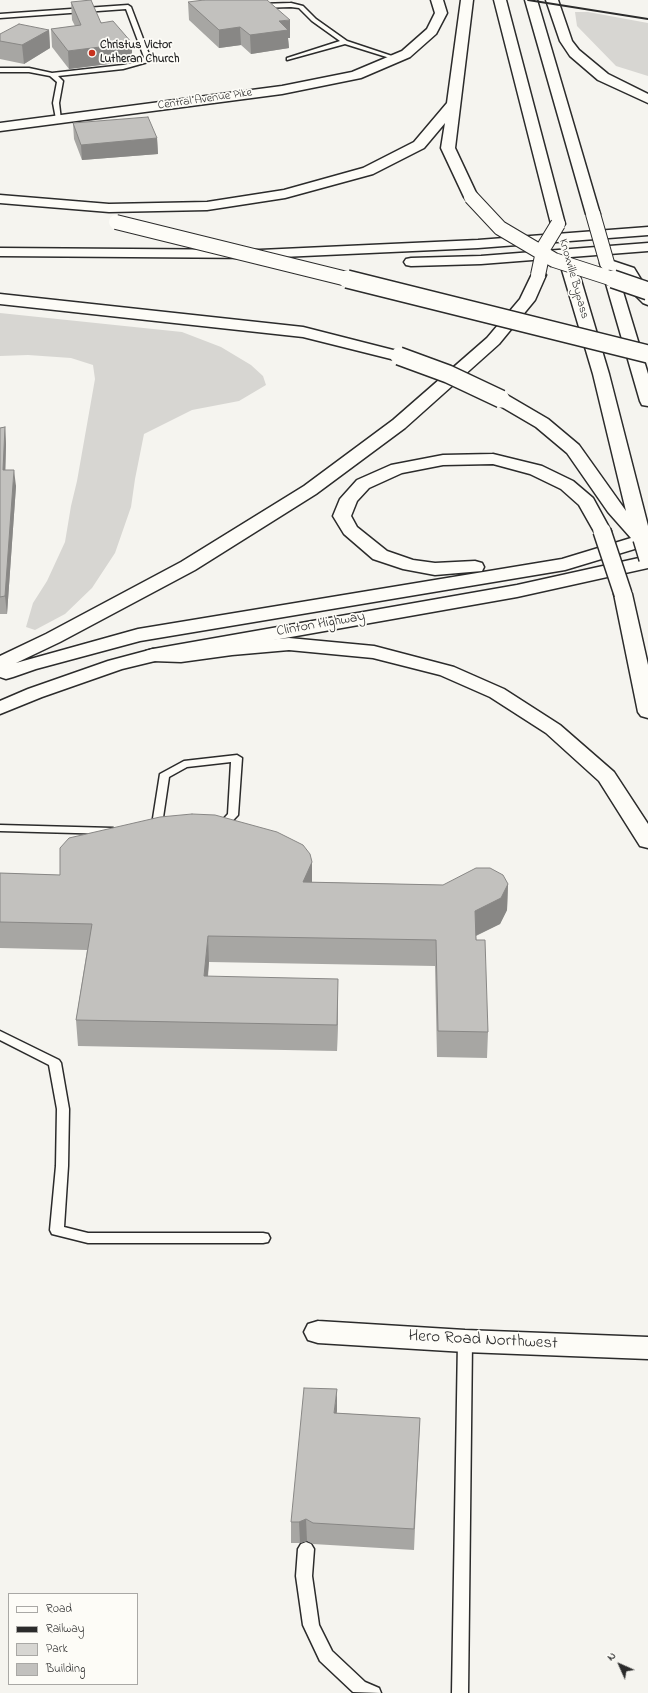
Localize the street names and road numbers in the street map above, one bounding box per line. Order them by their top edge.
street label: Central Avenue Pike [157,86,253,114]
street label: Knoxville Bypass [555,237,591,321]
street label: Clinton Highway [276,609,366,641]
street label: Hero Road Northwest [408,1327,558,1355]

